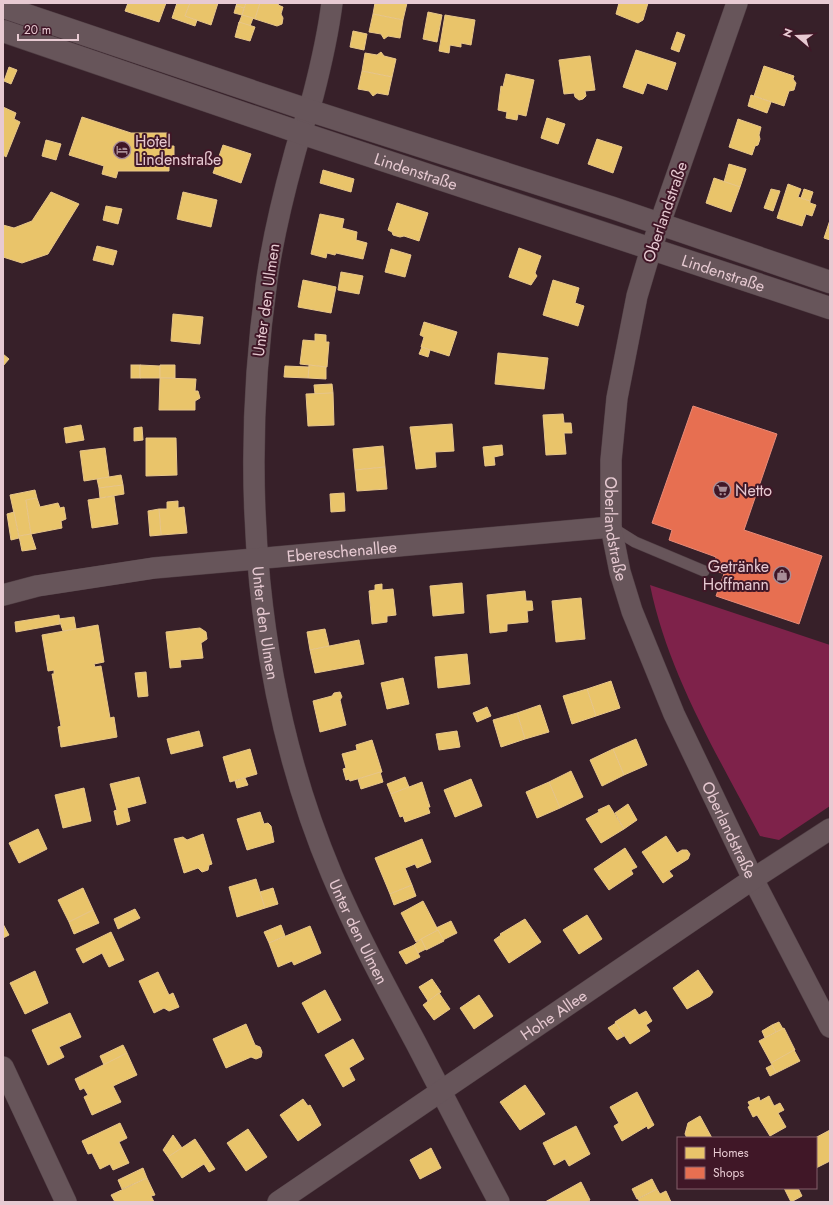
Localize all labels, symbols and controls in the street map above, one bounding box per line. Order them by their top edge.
scale bar [18,16,78,42]
north arrow [777,16,817,56]
text: 20 m [24,21,51,39]
text: N [779,26,797,39]
place label: Hotel Lindenstraße [135,130,221,171]
hotel icon: Hotel Lindenstraße [112,140,132,160]
street label: Lindenstraße [371,147,461,195]
street label: Oberlandstraße [637,159,693,265]
street label: Unter den Ulmen [247,242,285,358]
street label: Lindenstraße [679,248,768,297]
street label: Oberlandstraße [599,477,634,584]
place label: Netto [735,479,772,502]
supermarket icon: Netto [712,480,732,500]
street label: Ebereschenallee [286,535,398,568]
place label: Getränke Hoffmann [703,555,769,596]
street label: Unter den Ulmen [247,565,285,682]
shop icon: Getränke Hoffmann [772,565,792,585]
street label: Oberlandstraße [696,777,762,882]
street label: Unter den Ulmen [324,875,394,988]
street label: Hohe Allee [515,984,591,1046]
legend [677,1137,817,1189]
text: Homes [713,1144,749,1162]
text: Shops [713,1164,744,1182]

